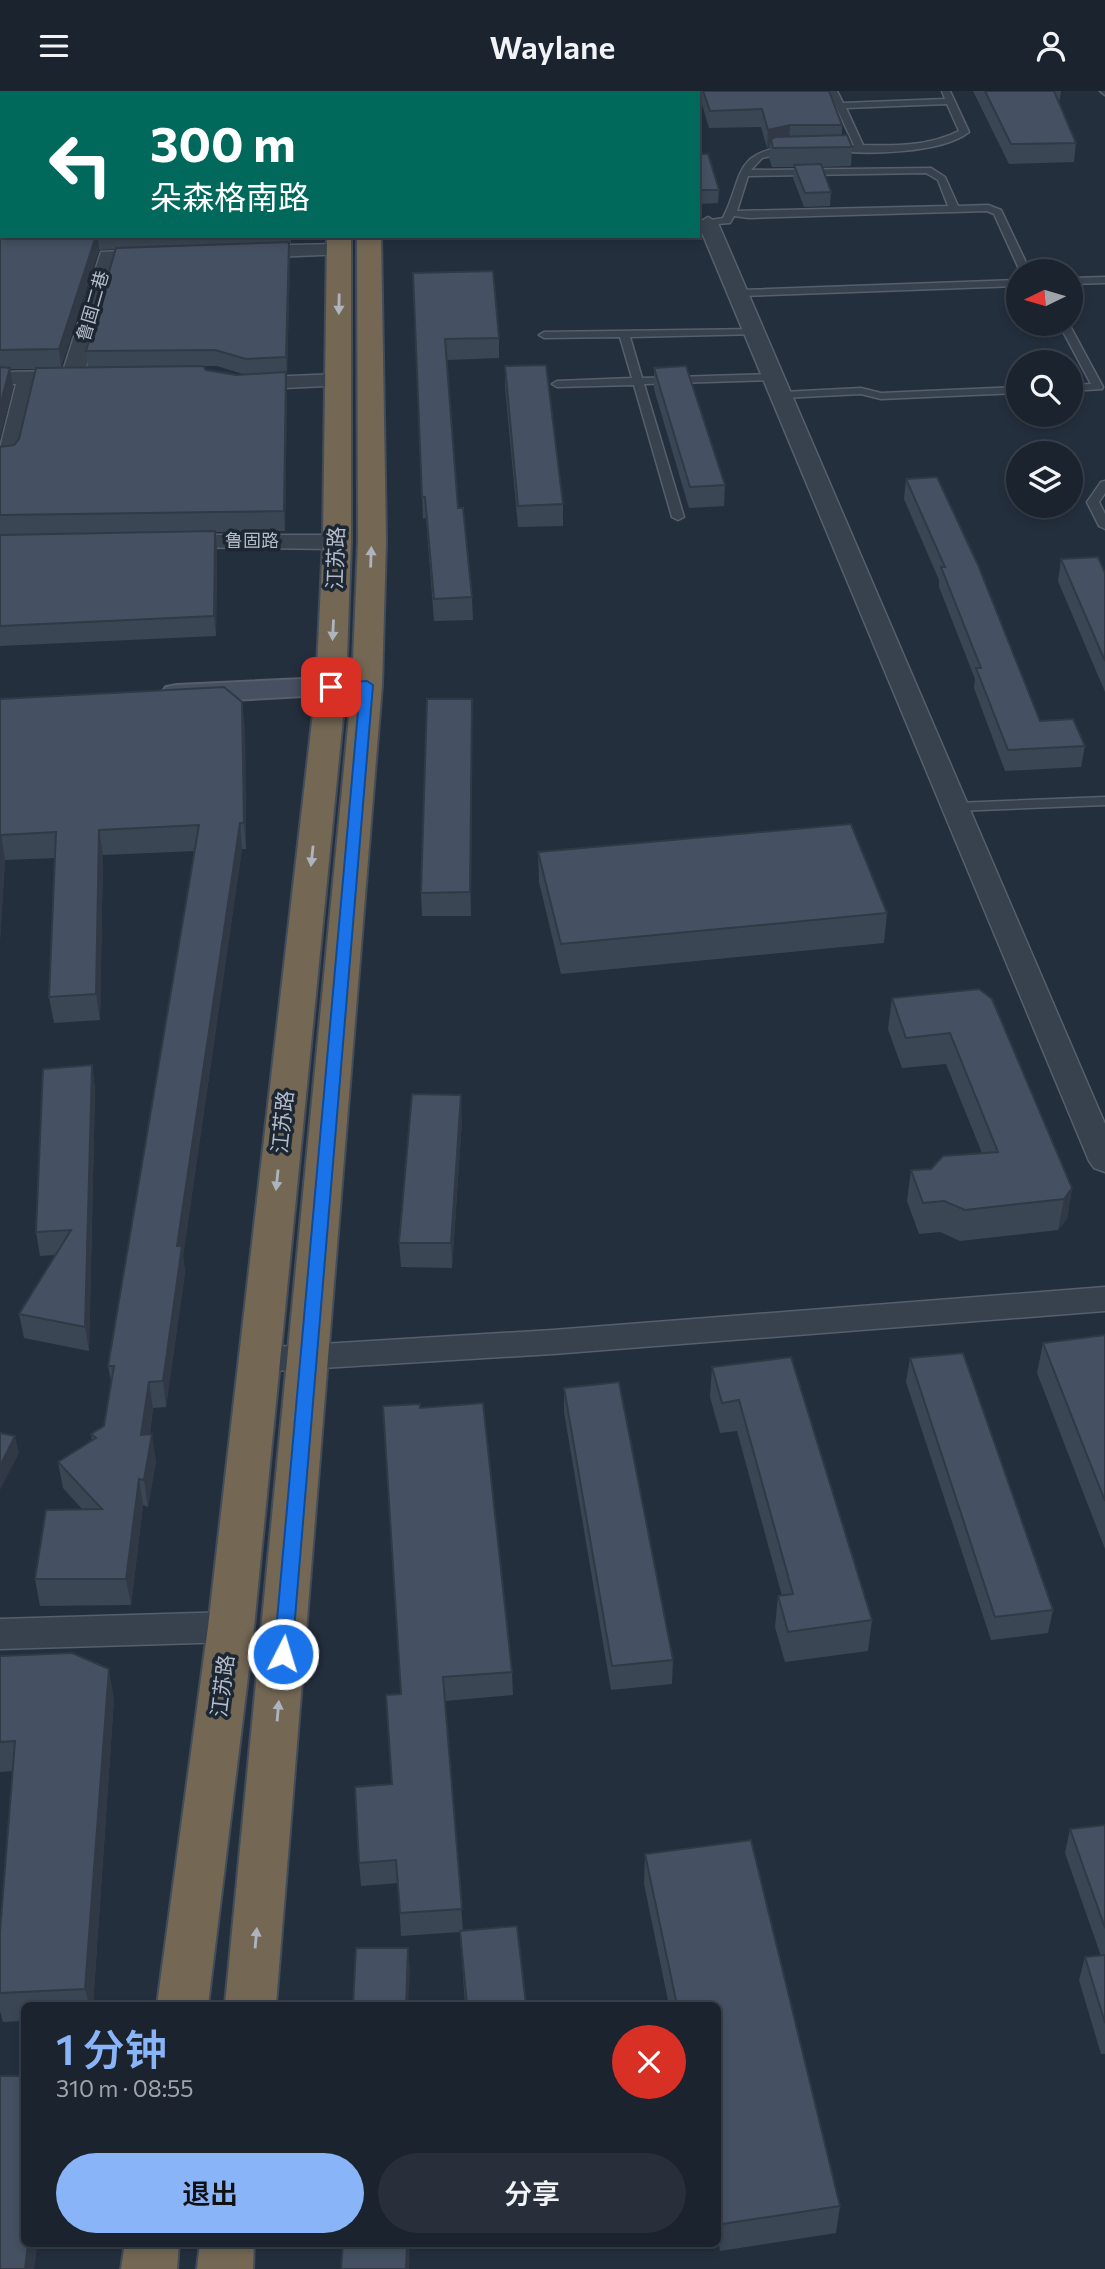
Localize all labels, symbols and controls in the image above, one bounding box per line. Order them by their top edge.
text: Waylane [490,26,615,66]
icon: menu [35,27,73,65]
icon: person [1032,27,1070,65]
text: 300 m [150,112,296,172]
icon: left [35,119,126,210]
text: 朵森格南路 [150,176,310,216]
north arrow [1006,259,1083,336]
map controls [1006,259,1083,518]
street label: 鲁固二巷 [72,268,113,343]
one-way arrow [333,294,345,316]
button: search [1006,350,1083,427]
button: layers [1006,441,1083,518]
street label: 江苏路 [321,526,348,590]
street label: 鲁固路 [225,529,279,551]
one-way arrow [365,545,377,567]
one-way arrow [327,619,338,641]
pin [301,657,361,717]
icon: arrive [312,668,350,706]
one-way arrow [306,846,317,868]
street label: 江苏路 [266,1089,297,1154]
one-way arrow [271,1169,282,1191]
position arrow [246,1617,320,1691]
street label: 江苏路 [205,1653,238,1719]
one-way arrow [272,1700,283,1722]
one-way arrow [251,1926,262,1948]
text: 1 分钟 [56,2022,167,2074]
button: close [612,2025,686,2099]
text: 310 m · 08:55 [56,2074,194,2102]
button: 退出 [56,2153,364,2233]
button: 分享 [378,2153,686,2233]

